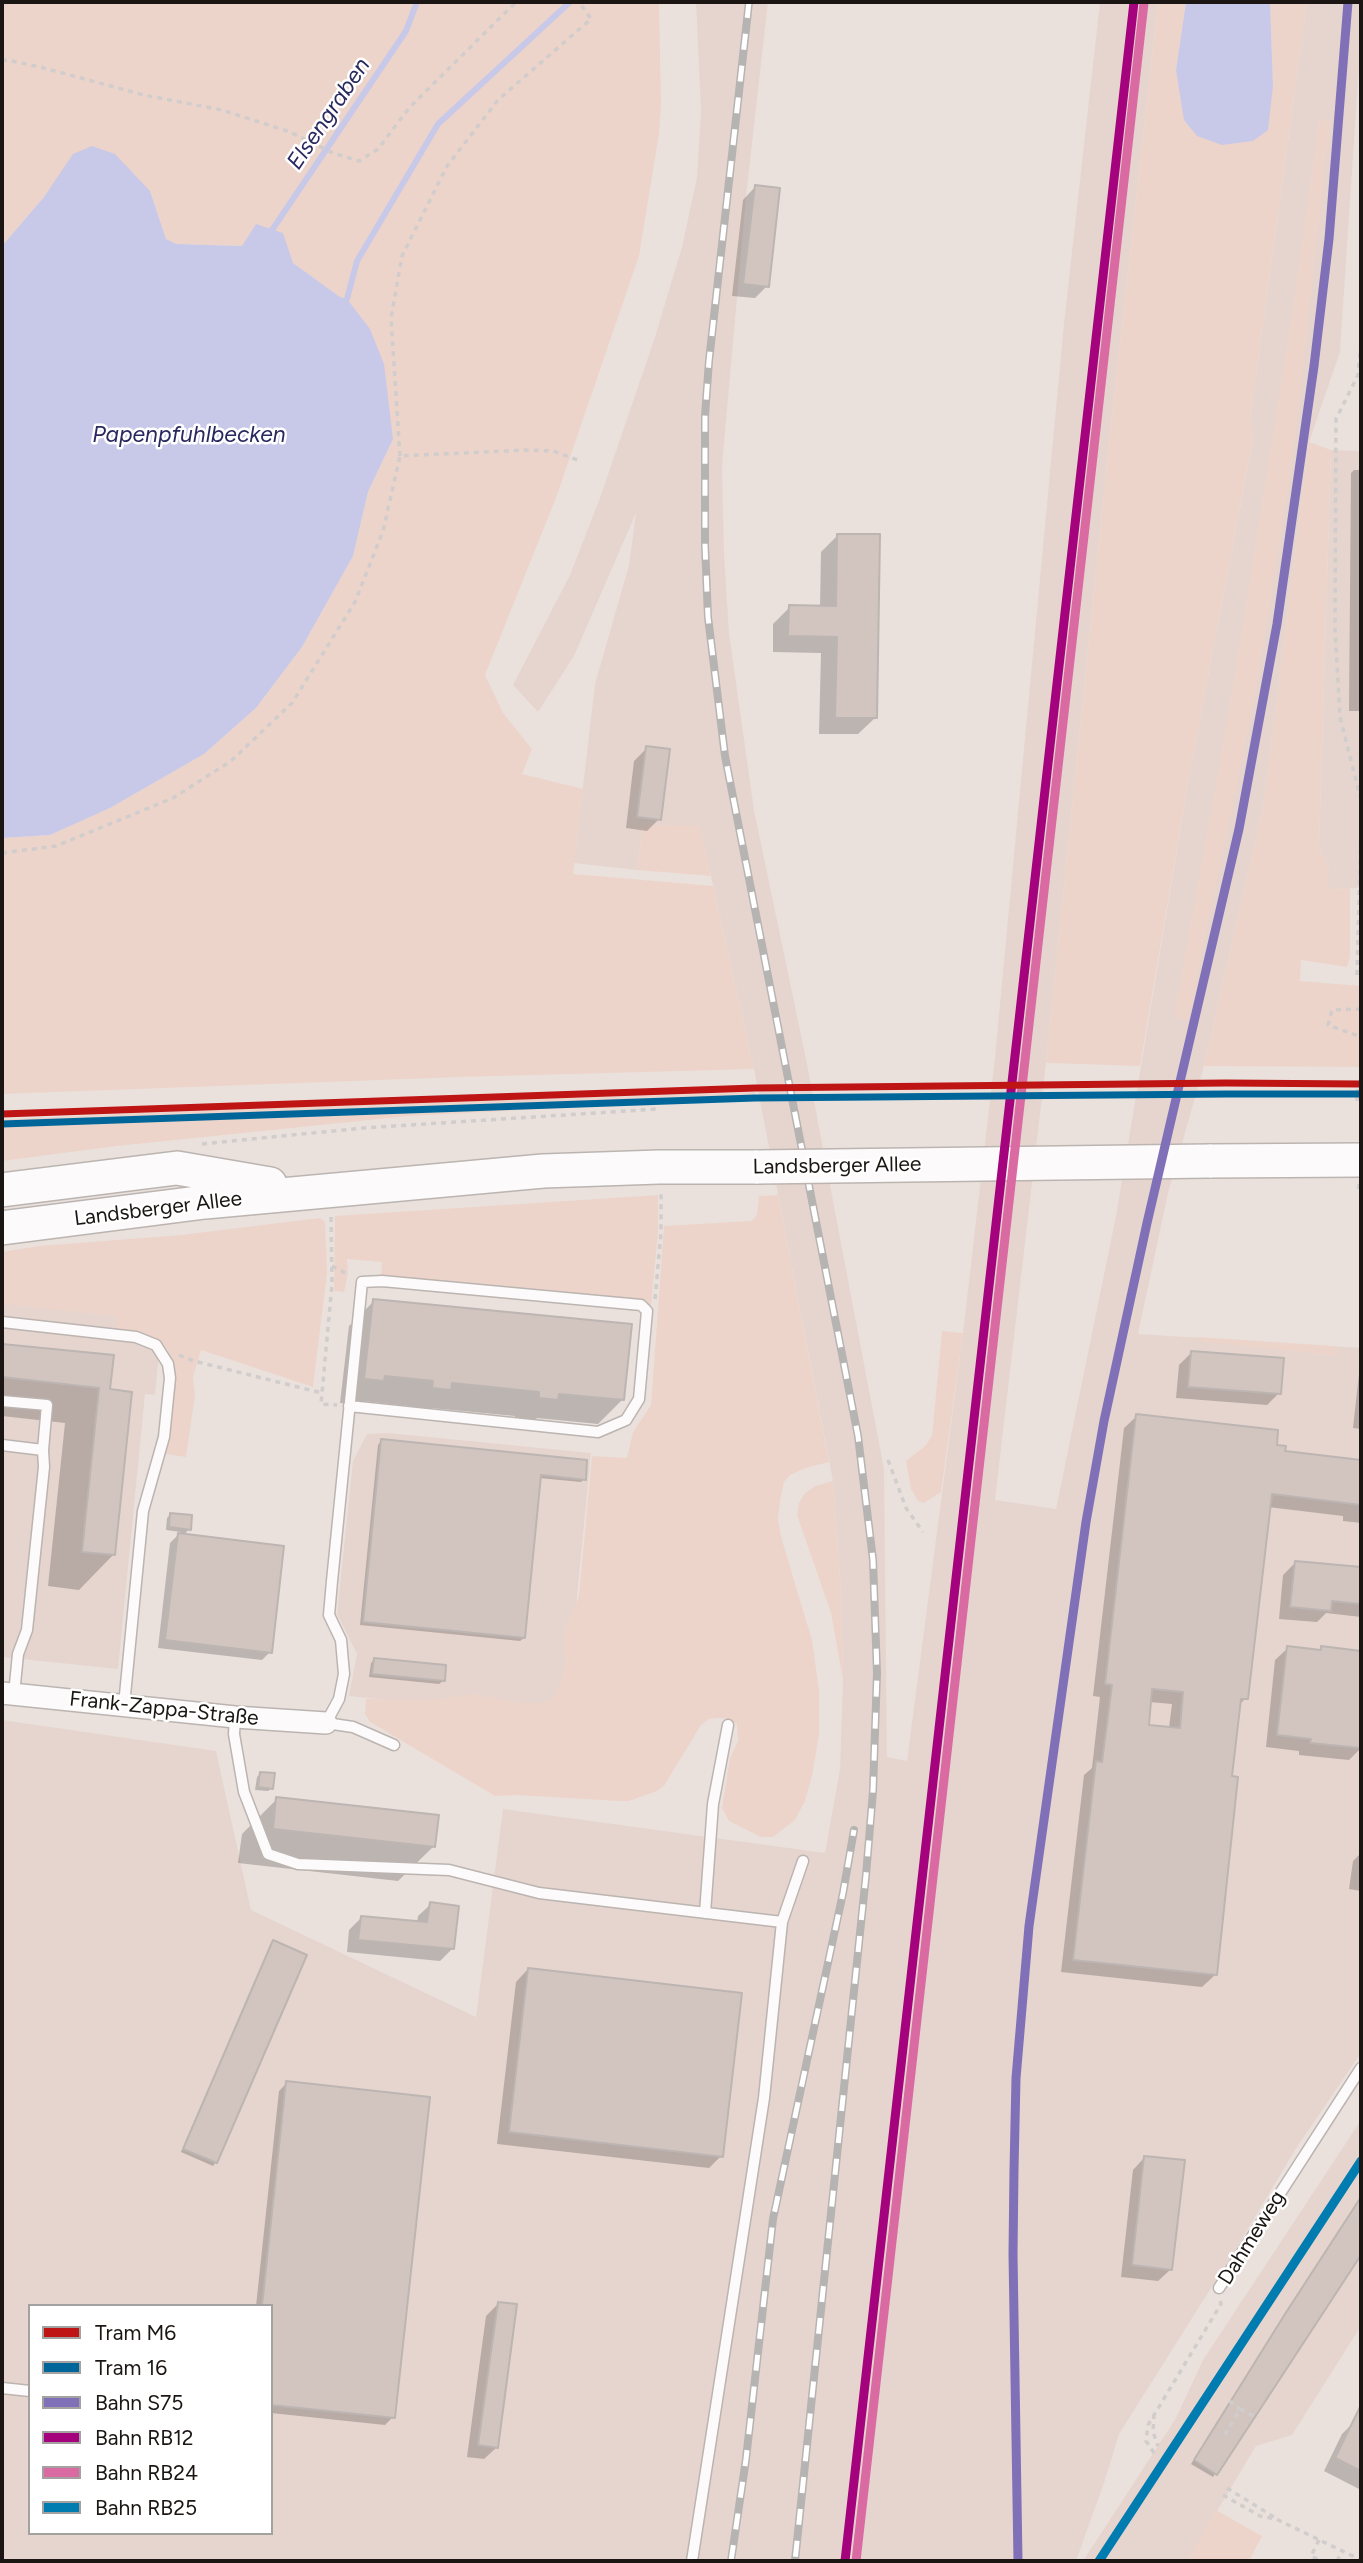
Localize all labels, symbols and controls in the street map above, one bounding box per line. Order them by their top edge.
water label: Elsengraben [282,53,376,175]
water label: Papenpfuhlbecken [92,421,286,449]
street label: Landsberger Allee [752,1152,922,1180]
street label: Landsberger Allee [73,1186,243,1232]
street label: Frank-Zappa-Straße [68,1687,260,1731]
street label: Dahmeweg [1213,2186,1291,2290]
legend [28,2304,273,2535]
text: Tram M6 [95,2320,176,2345]
text: Tram 16 [95,2355,167,2380]
text: Bahn S75 [95,2390,183,2415]
text: Bahn RB12 [95,2425,194,2450]
text: Bahn RB24 [95,2460,198,2485]
text: Bahn RB25 [95,2495,197,2520]

